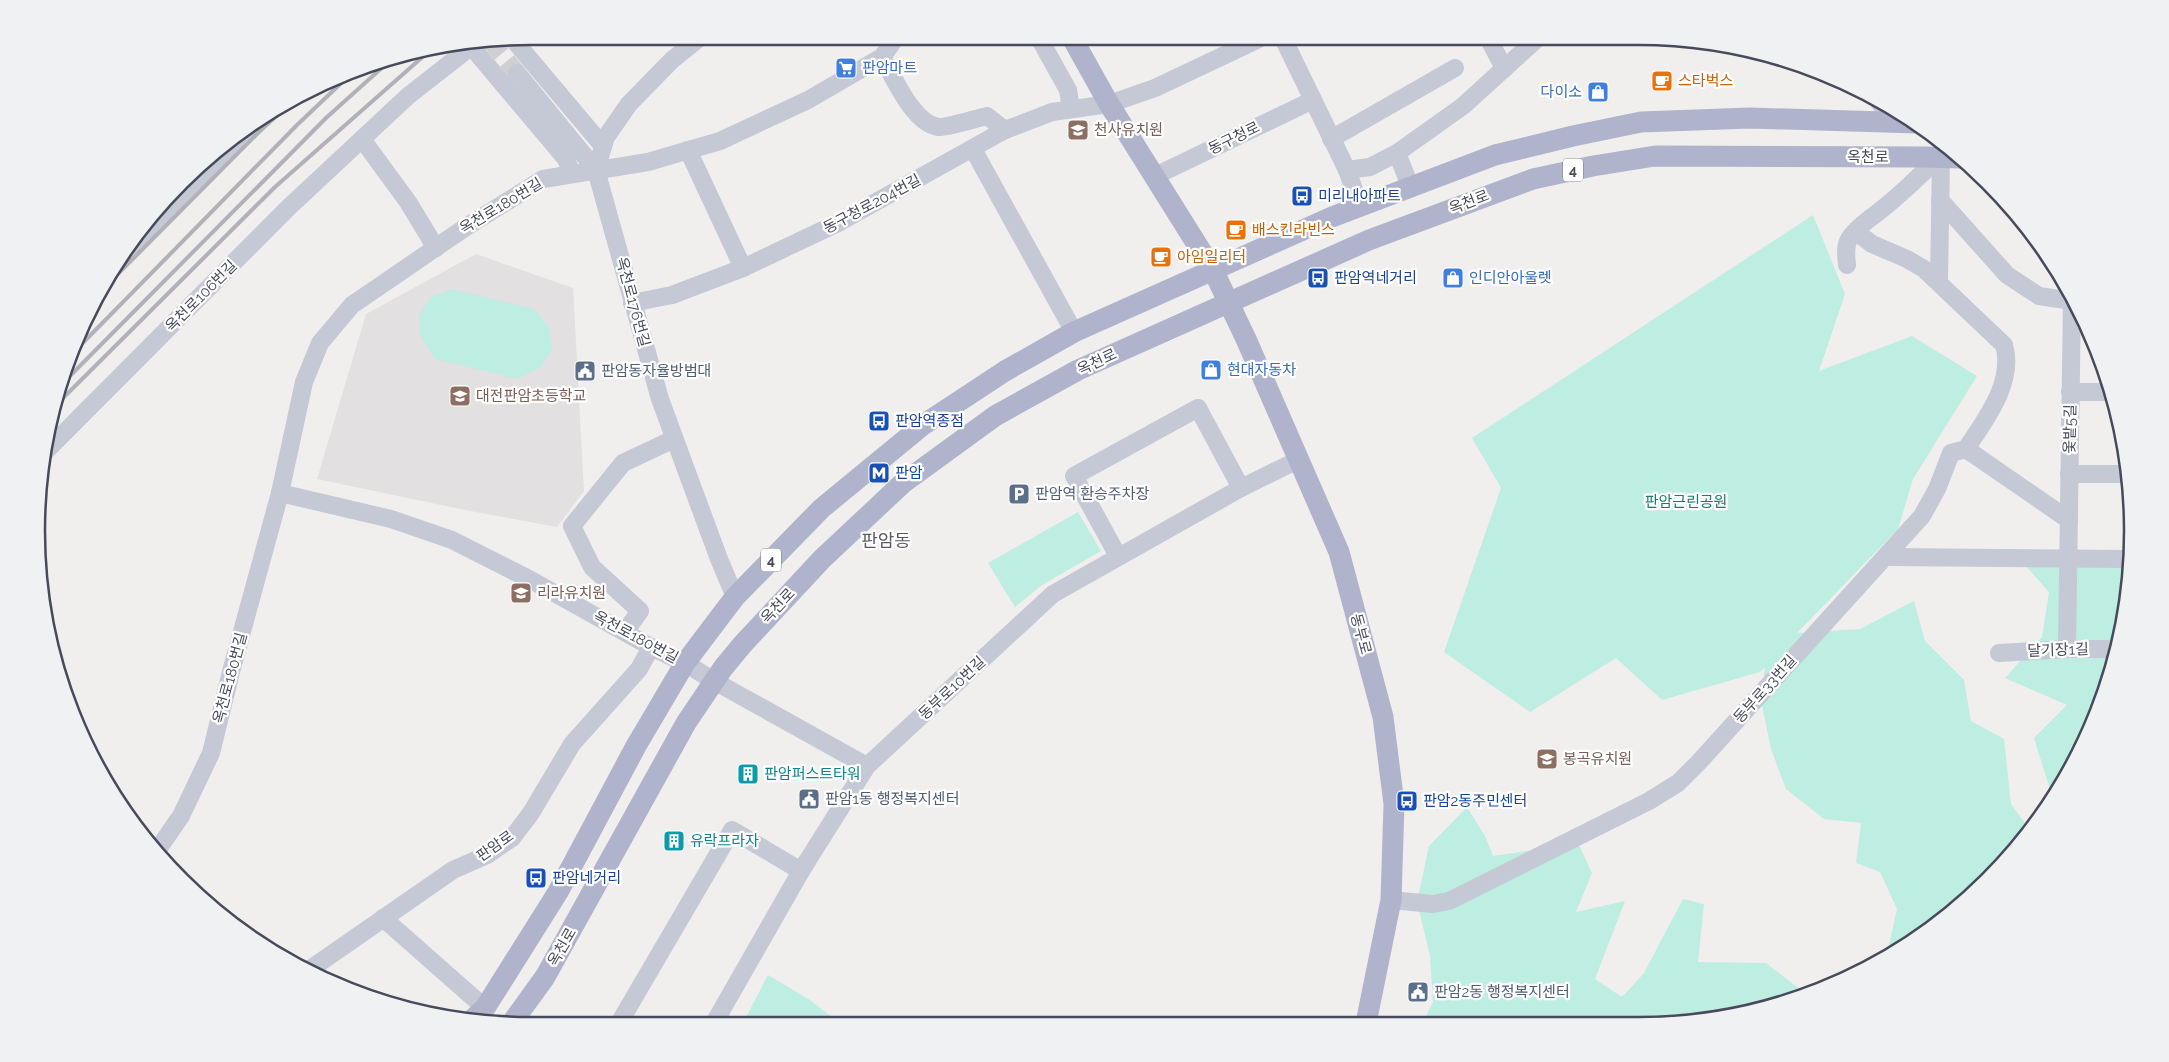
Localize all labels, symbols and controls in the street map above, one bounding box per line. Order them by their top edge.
supermarket icon: 판암마트 [834,56,858,80]
place label: 판암마트 [862,59,917,77]
cafe icon: 스타벅스 [1650,69,1674,93]
place label: 스타벅스 [1678,72,1733,90]
shop icon: 다이소 [1586,80,1610,104]
place label: 다이소 [1541,83,1582,101]
school or university icon: 천사유치원 [1066,118,1090,142]
street label: 동구청로 [1205,118,1263,158]
place label: 천사유치원 [1094,121,1163,139]
street label: 옥천로 [1847,148,1889,166]
road number: 4 [1563,158,1583,182]
street label: 동구청로204번길 [820,171,924,237]
street label: 옥천로180번길 [456,174,546,238]
bus stop icon: 미리내아파트 [1290,184,1314,208]
street label: 옥천로 [1446,186,1492,218]
place label: 미리내아파트 [1318,187,1401,205]
cafe icon: 배스킨라빈스 [1224,218,1248,242]
place label: 배스킨라빈스 [1252,221,1335,239]
cafe icon: 아임일리터 [1149,245,1173,269]
place label: 아임일리터 [1177,248,1246,266]
street label: 옥천로176번길 [612,255,654,349]
street label: 옥천로106번길 [162,257,240,335]
bus stop icon: 판암역네거리 [1306,266,1330,290]
shop icon: 인디안아울렛 [1441,266,1465,290]
place label: 판암역네거리 [1334,269,1417,287]
place label: 인디안아울렛 [1469,269,1552,287]
street label: 옥천로 [1074,345,1120,379]
shop icon: 현대자동차 [1199,358,1223,382]
public building icon: 판암동자율방범대 [573,359,597,383]
place label: 현대자동차 [1227,361,1296,379]
place label: 판암동자율방범대 [601,362,711,380]
school or university icon: 대전판암초등학교 [448,384,472,408]
place label: 대전판암초등학교 [476,387,586,405]
street label: 옻밭5길 [2061,404,2079,454]
bus stop icon: 판암역종점 [867,409,891,433]
place label: 판암역종점 [895,412,964,430]
metro station icon: 판암 [867,461,891,485]
place label: 판암 [895,464,923,482]
parking icon: 판암역 환승주차장 [1007,482,1031,506]
place label: 판암역 환승주차장 [1035,485,1149,503]
park label: 판암근린공원 [1645,493,1727,511]
district label: 판암동 [861,530,911,551]
road number: 4 [761,548,781,572]
school or university icon: 리라유치원 [509,581,533,605]
place label: 리라유치원 [537,584,606,602]
street label: 옥천로 [757,585,799,627]
street label: 옥천로180번길 [590,607,682,667]
street label: 동부로 [1347,612,1375,656]
street label: 옥천로180번길 [209,631,251,725]
street label: 달기장1길 [2027,640,2089,660]
street label: 동부로33번길 [1730,651,1800,727]
street label: 동부로10번길 [915,653,989,723]
school or university icon: 봉곡유치원 [1535,747,1559,771]
place label: 봉곡유치원 [1563,750,1632,768]
building icon: 판암퍼스트타워 [736,762,760,786]
place label: 판암퍼스트타워 [764,765,861,783]
public building icon: 판암1동 행정복지센터 [797,787,821,811]
bus stop icon: 판암2동주민센터 [1395,789,1419,813]
place label: 판암1동 행정복지센터 [825,790,959,808]
place label: 판암2동주민센터 [1423,792,1527,810]
street label: 판암로 [473,827,517,865]
building icon: 유락프라자 [662,829,686,853]
place label: 유락프라자 [690,832,759,850]
bus stop icon: 판암네거리 [524,866,548,890]
place label: 판암네거리 [552,869,621,887]
street label: 옥천로 [544,925,580,969]
public building icon: 판암2동 행정복지센터 [1406,980,1430,1004]
place label: 판암2동 행정복지센터 [1434,983,1570,1001]

